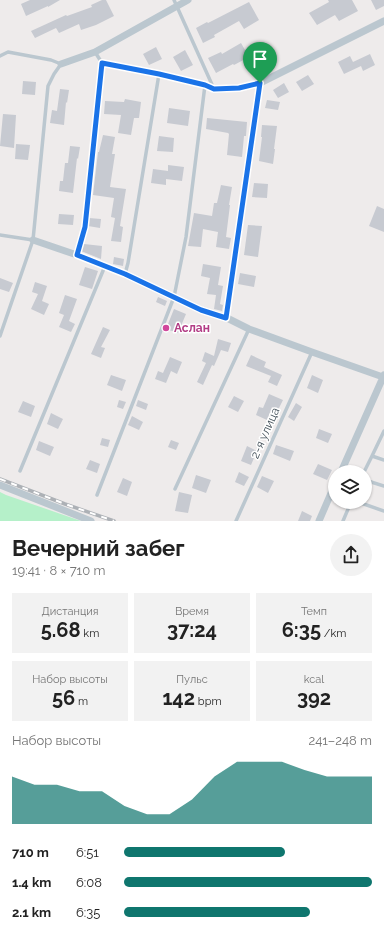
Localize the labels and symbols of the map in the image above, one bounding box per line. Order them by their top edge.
pin [243,42,277,83]
place label: Аслан [174,321,210,335]
marker: Аслан [161,323,171,333]
street label: 2-я улица [248,405,282,461]

